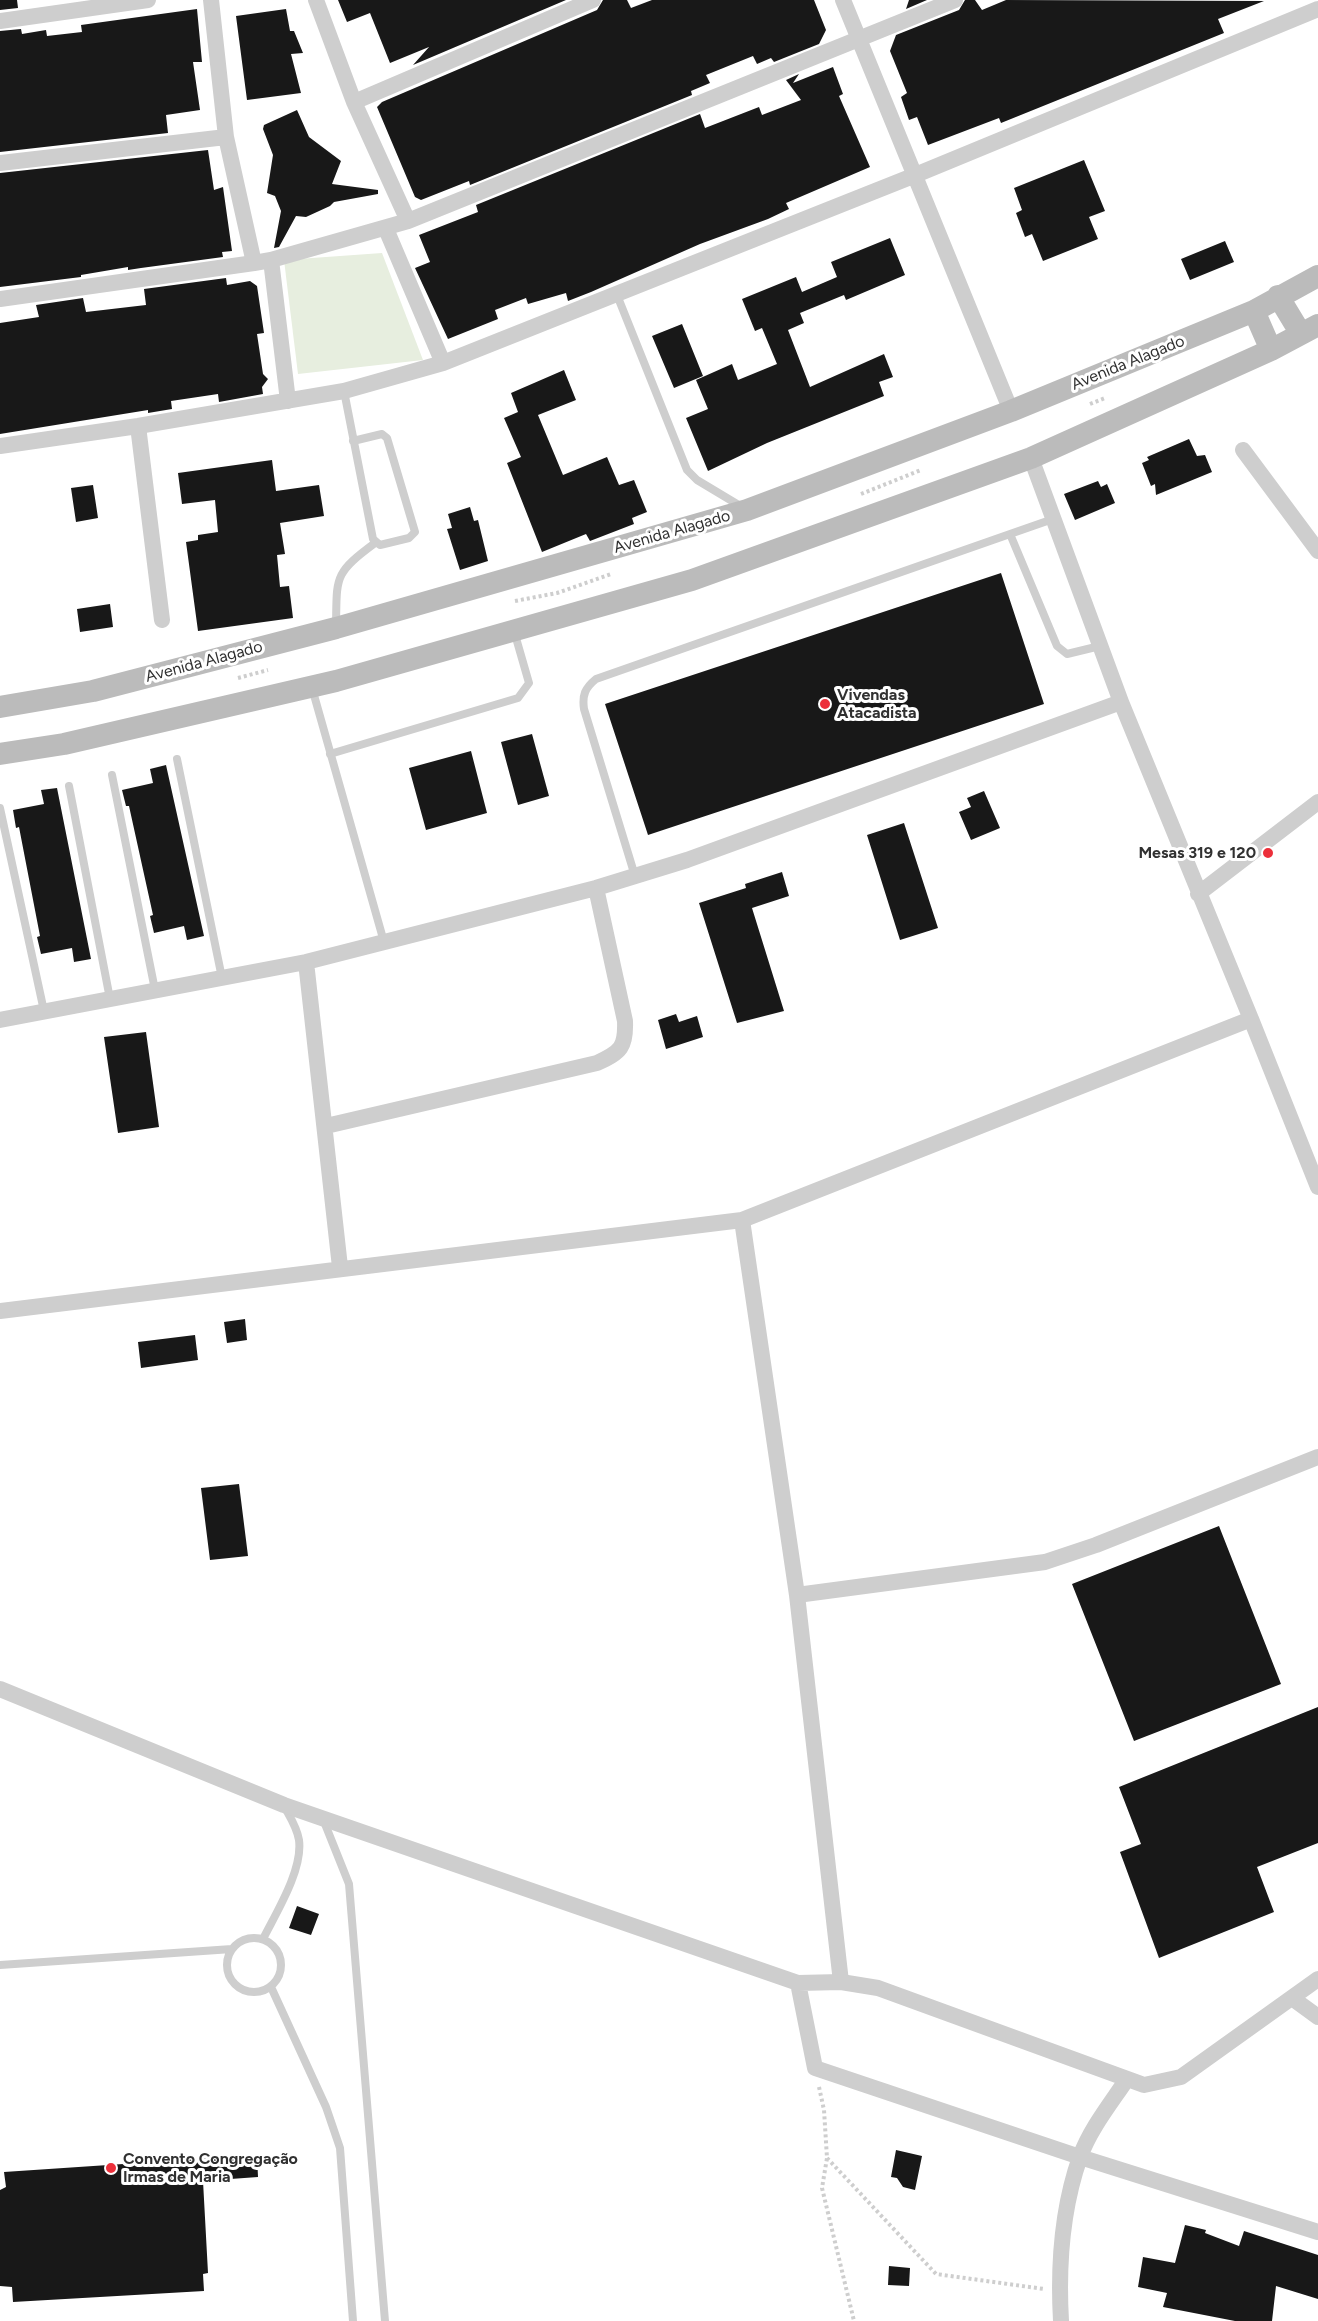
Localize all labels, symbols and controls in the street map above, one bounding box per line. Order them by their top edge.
street label: Avenida Alagado [1069,332,1187,394]
street label: Avenida Alagado [612,506,732,558]
street label: Avenida Alagado [143,637,265,687]
place label: Vivendas Atacadista [837,685,916,723]
marker: Vivendas Atacadista [818,697,832,711]
place label: Mesas 319 e 120 [1138,843,1256,863]
marker: Mesas 319 e 120 [1261,846,1275,860]
place label: Convento Congregação Irmas de Maria [123,2149,298,2187]
marker: Convento Congregação Irmas de Maria [104,2161,118,2175]

